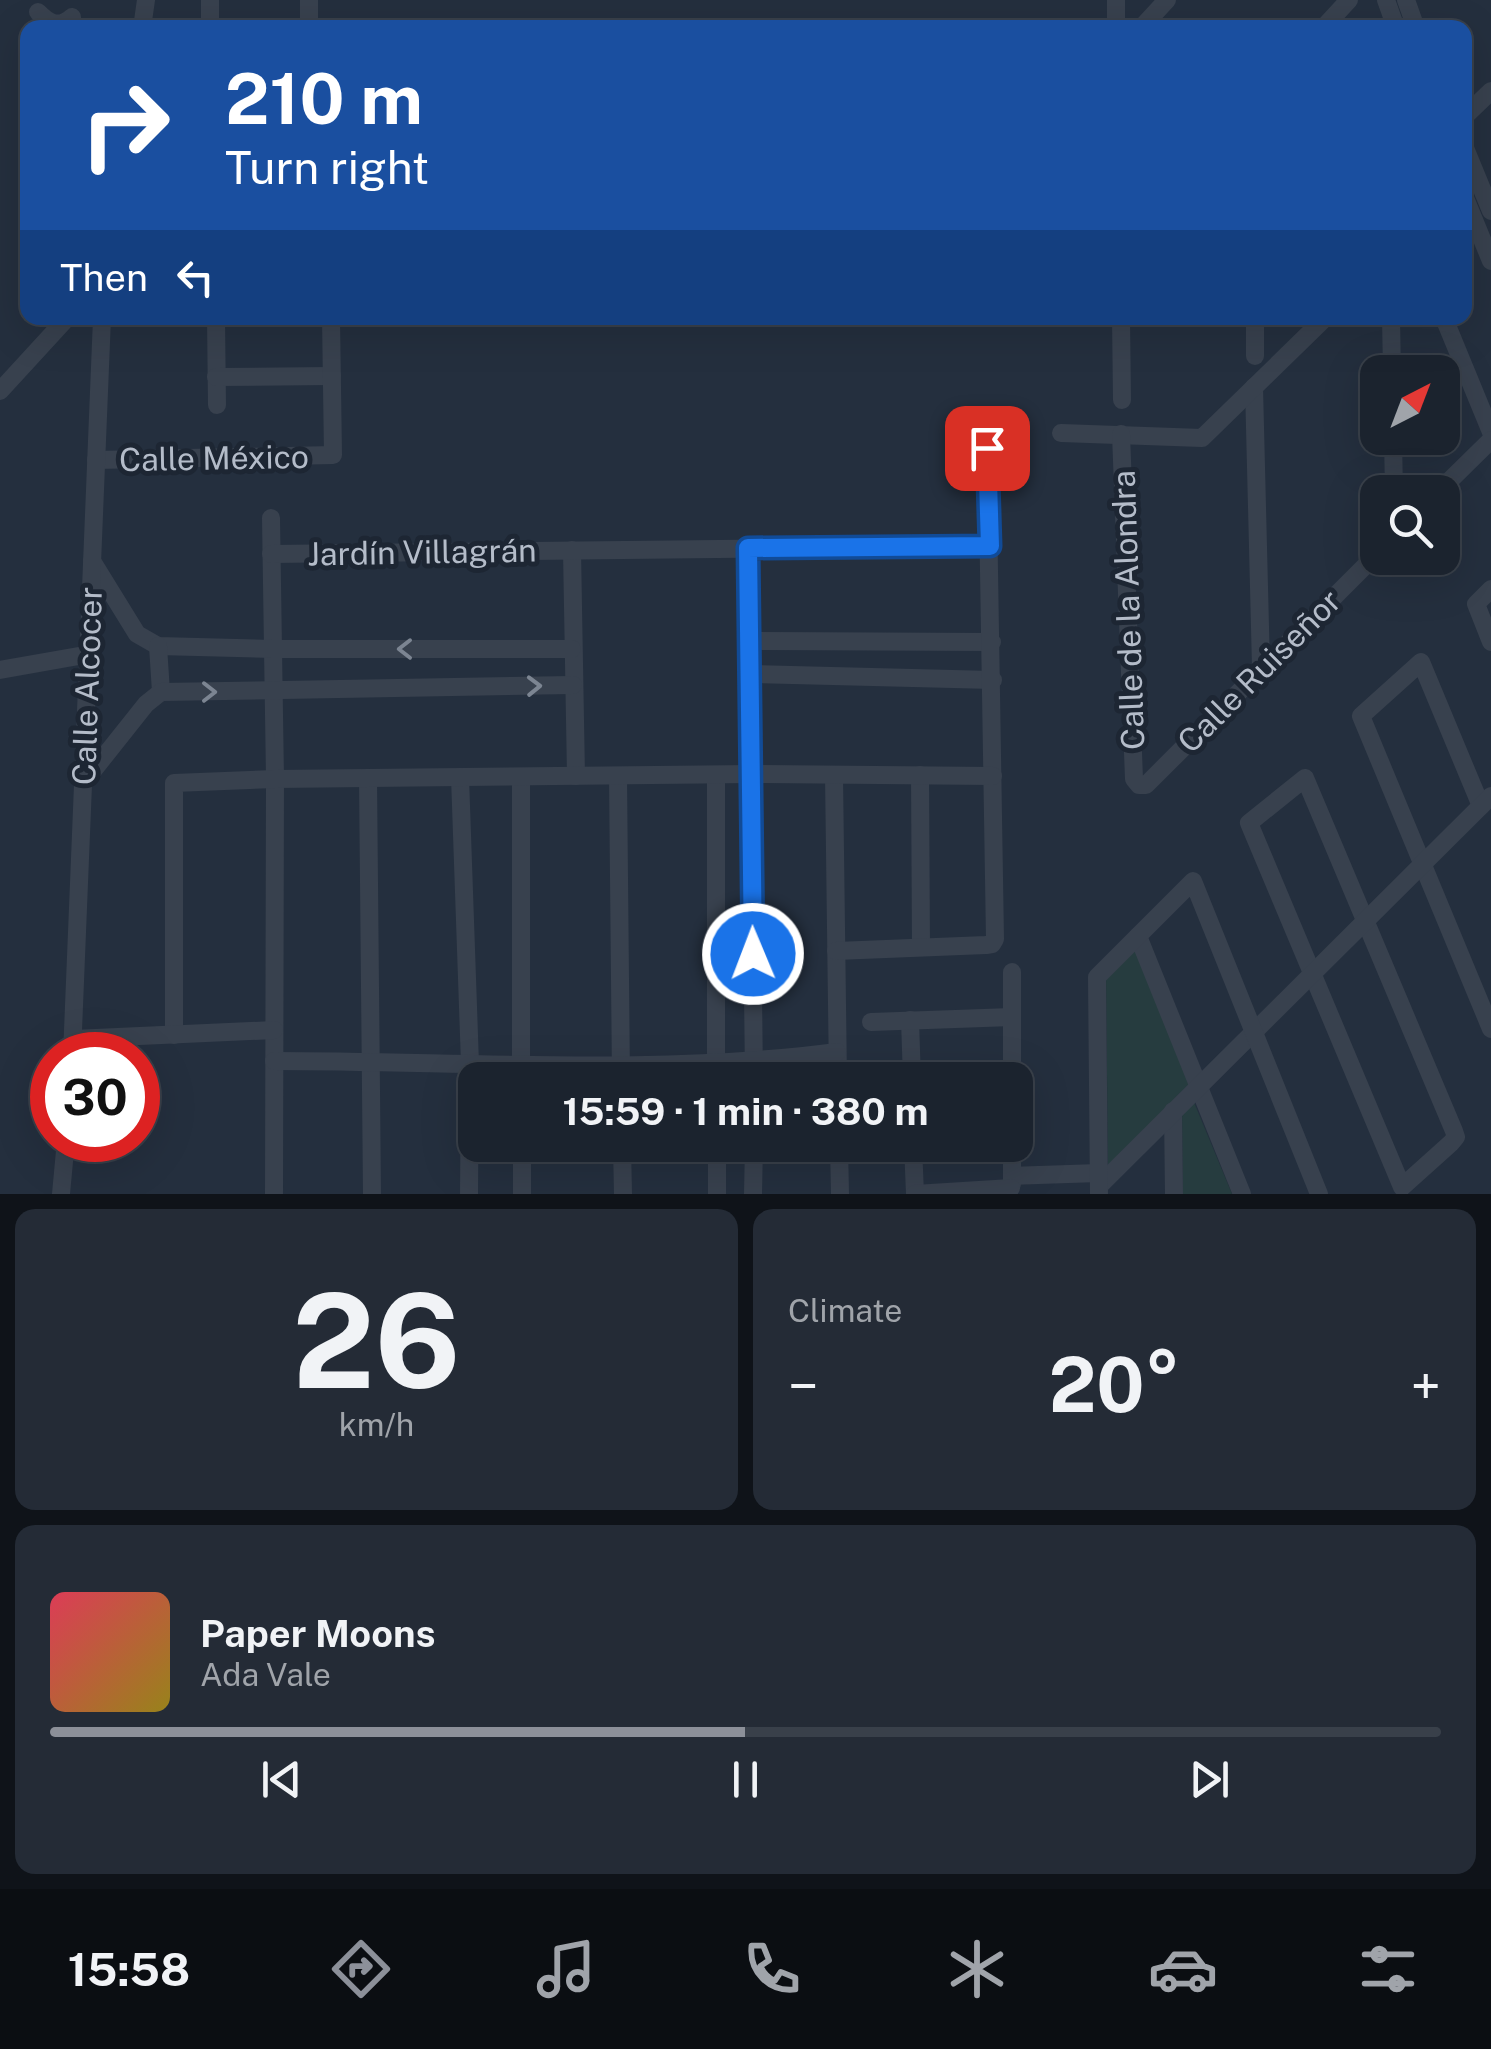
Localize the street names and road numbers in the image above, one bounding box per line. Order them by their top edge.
street label: Calle México [119,438,309,478]
street label: Calle de la Alondra [1105,470,1151,750]
street label: Jardín Villagrán [307,532,537,572]
street label: Calle Ruiseñor [1170,582,1348,760]
street label: Calle Alcocer [65,586,109,786]

